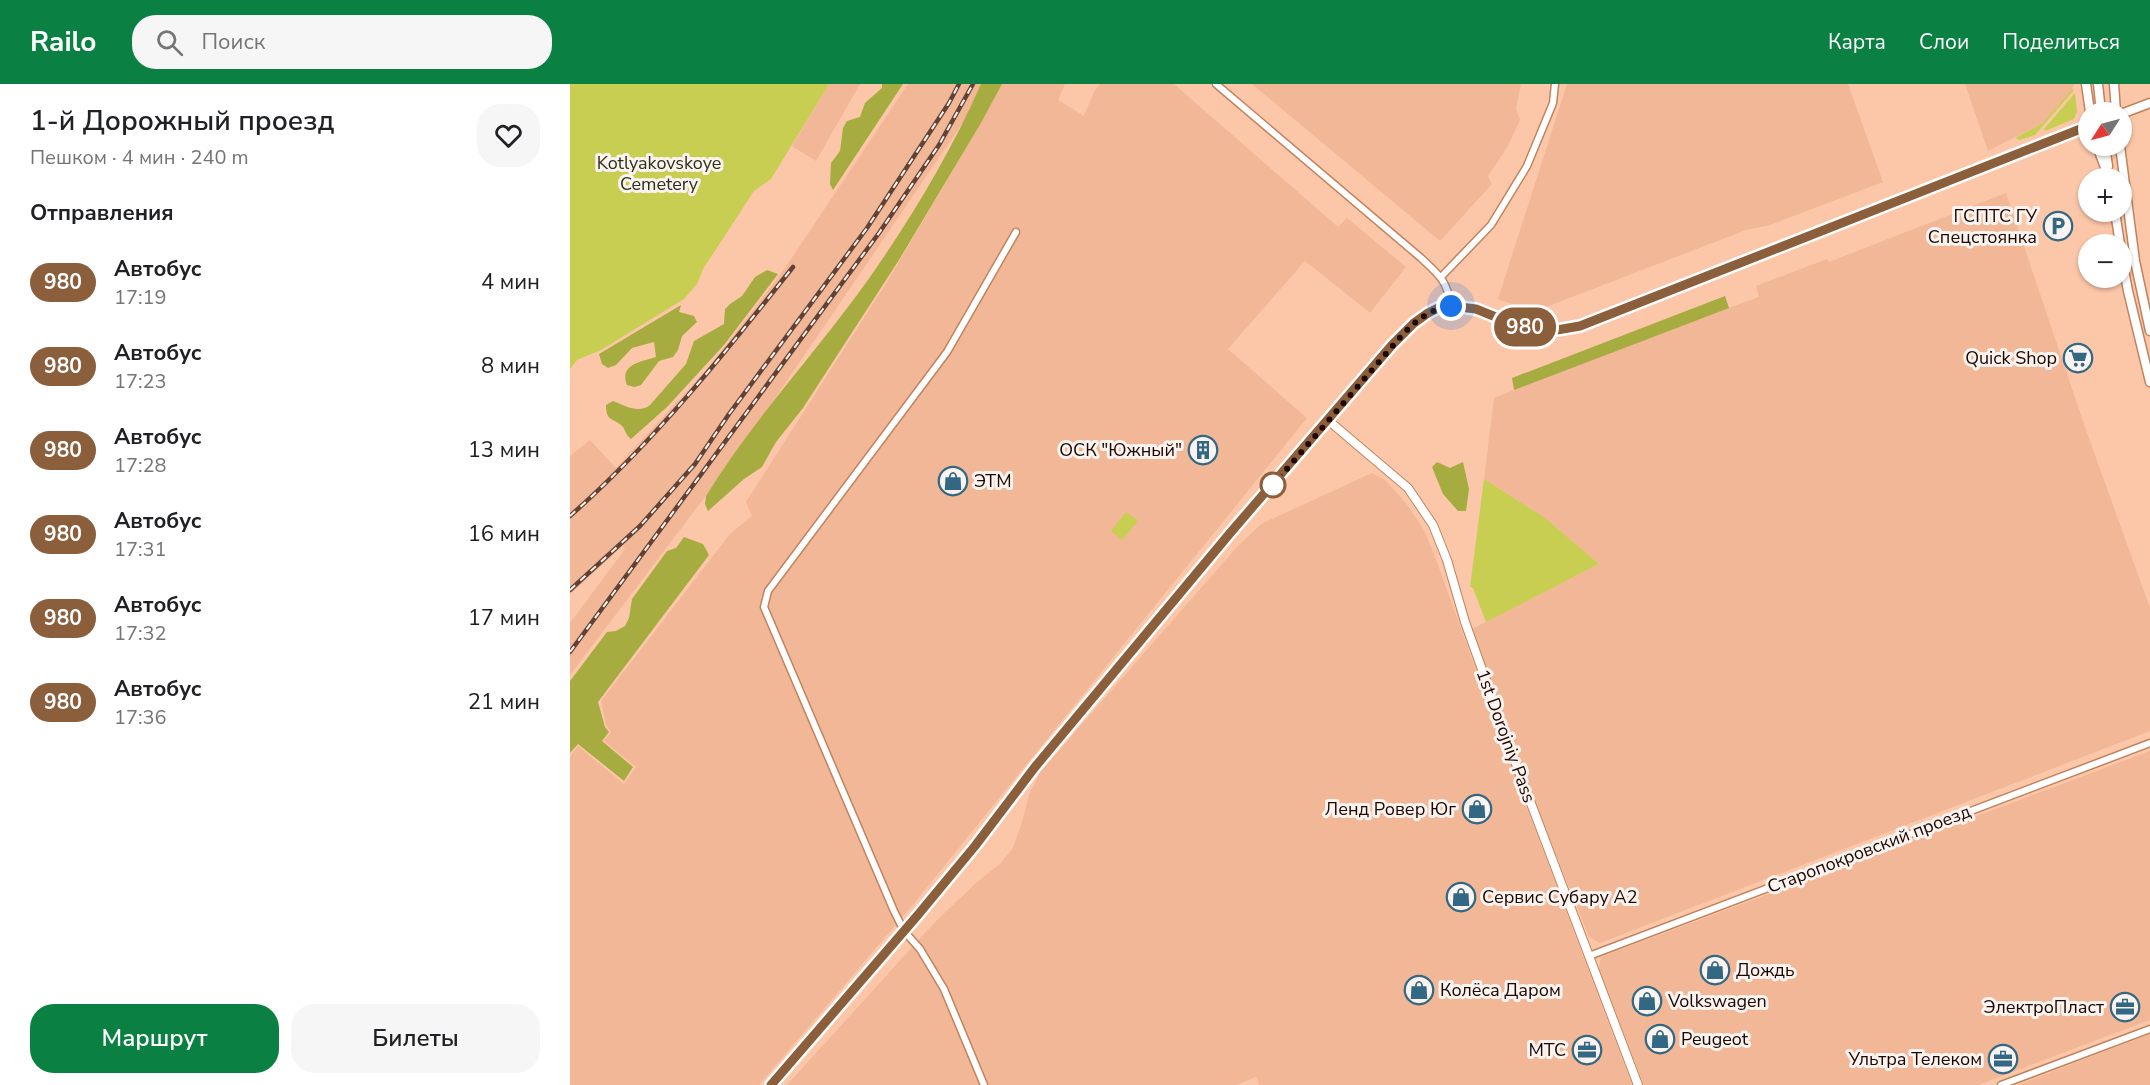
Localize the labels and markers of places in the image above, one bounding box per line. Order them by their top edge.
place label: ГСПТС ГУ Спецстоянка [1928,204,2037,249]
parking icon: ГСПТС ГУ Спецстоянка [2042,210,2074,242]
supermarket icon: Quick Shop [2062,342,2094,374]
place label: Quick Shop [1965,346,2057,370]
building icon: ОСК "Южный" [1187,434,1219,466]
place label: ОСК "Южный" [1059,438,1182,462]
shop icon: ЭТМ [937,465,969,497]
place label: ЭТМ [974,469,1012,493]
unlabelled marker [1260,472,1286,498]
shop icon: Ленд Ровер Юг [1461,793,1493,825]
place label: Ленд Ровер Юг [1325,797,1456,821]
shop icon: Сервис Субару А2 [1445,881,1477,913]
place label: Сервис Субару А2 [1482,885,1638,909]
shop icon: Дождь [1699,954,1731,986]
place label: Дождь [1736,958,1795,982]
shop icon: Колёса Даром [1403,974,1435,1006]
place label: Колёса Даром [1440,978,1561,1002]
shop icon: Volkswagen [1631,985,1663,1017]
place label: Volkswagen [1667,989,1767,1013]
office icon: ЭлектроПласт [2109,991,2141,1023]
place label: ЭлектроПласт [1984,995,2104,1019]
shop icon: Peugeot [1644,1023,1676,1055]
place label: Peugeot [1681,1027,1749,1051]
office icon: МТС [1571,1034,1603,1066]
place label: МТС [1528,1038,1566,1062]
office icon: Ультра Телеком [1987,1043,2019,1075]
place label: Ультра Телеком [1848,1047,1982,1071]

